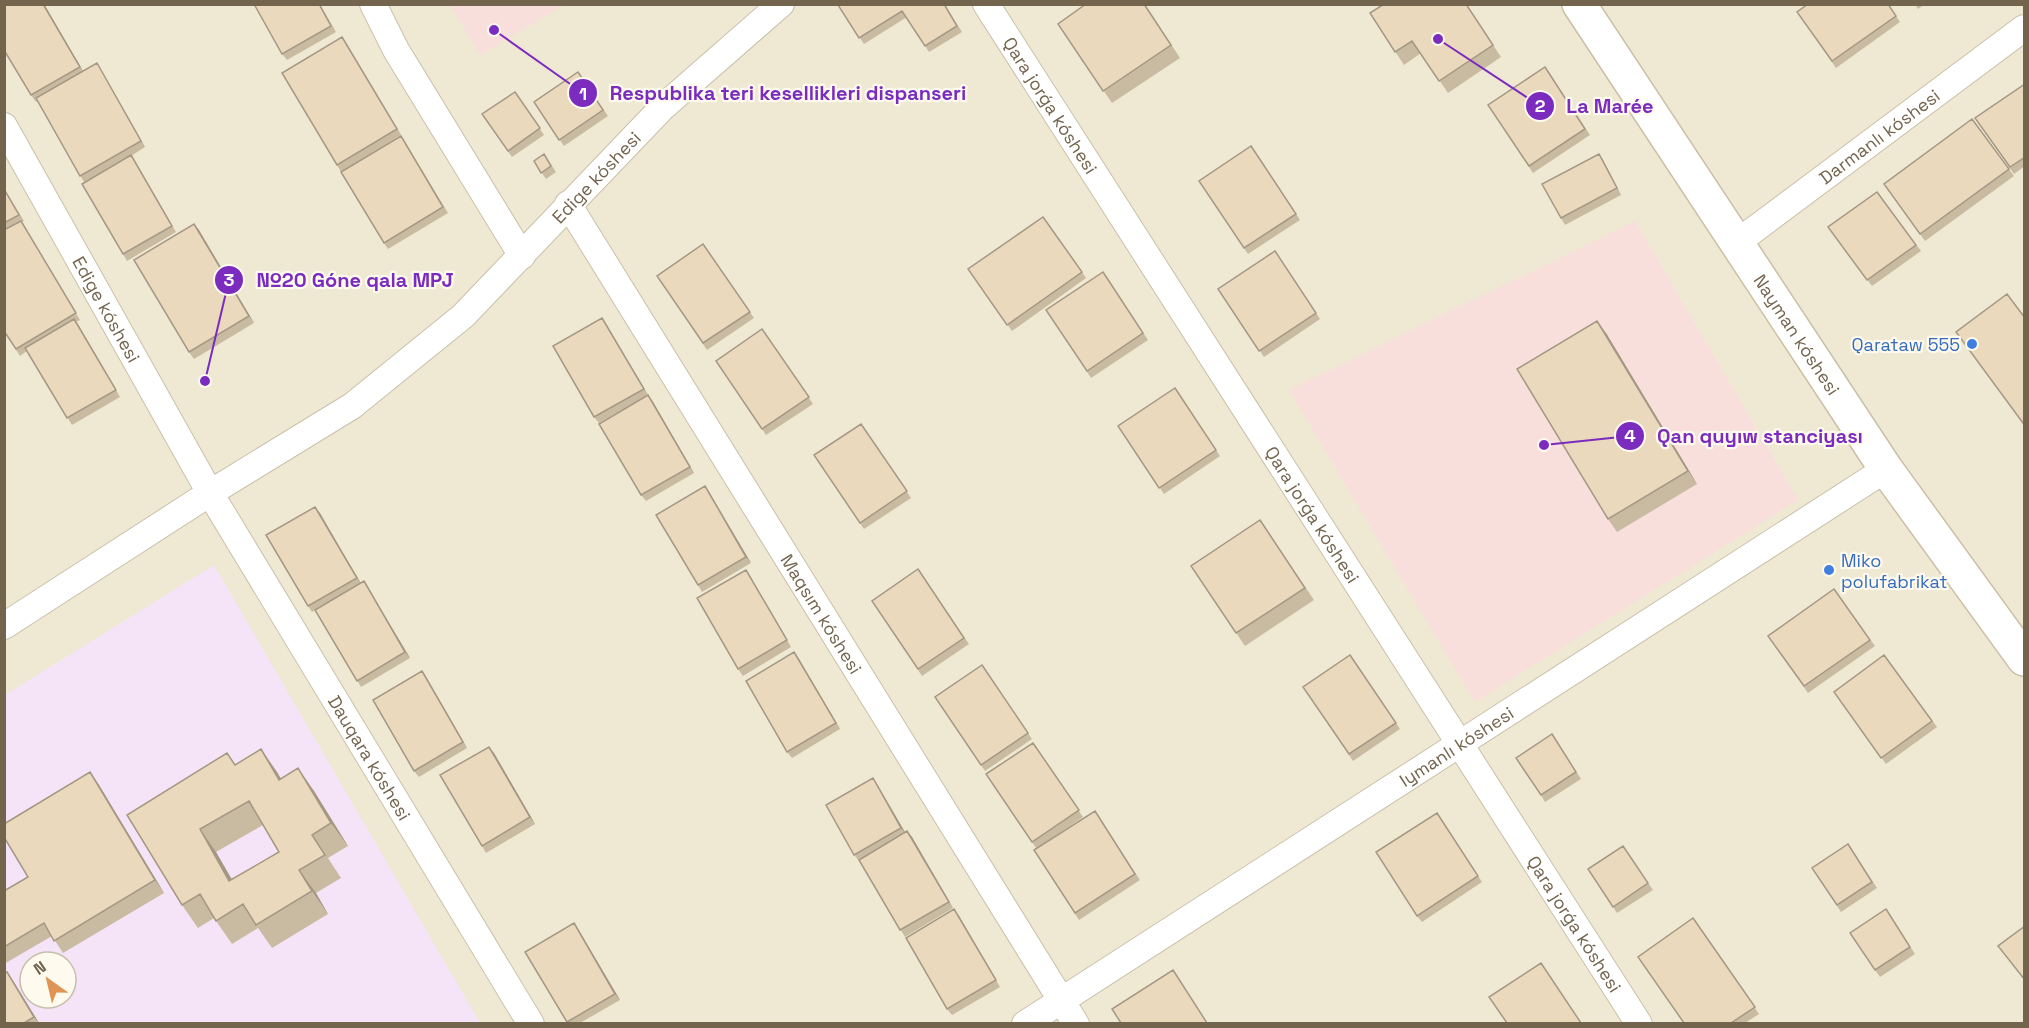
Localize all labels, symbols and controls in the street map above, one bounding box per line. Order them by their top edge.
street label: Qara jorǵa kóshesi [998,32,1103,178]
callout: Respublika teri kesellikleri dispanseri [568,74,979,112]
text: Respublika teri kesellikleri dispanseri [610,80,966,106]
text: 1 [579,82,587,105]
street label: Darmanlı kóshesi [1814,84,1944,189]
callout: La Marée [1525,87,1666,125]
text: La Marée [1566,93,1654,119]
text: 2 [1535,94,1546,117]
street label: Edige kóshesi [547,126,645,228]
street label: Edige kóshesi [68,252,146,366]
callout: №20 Góne qala MPJ [214,261,465,299]
text: №20 Góne qala MPJ [256,267,454,293]
text: 3 [224,268,235,291]
street label: Nayman kóshesi [1749,270,1845,399]
place label: Qarataw 555 [1852,333,1960,356]
marker: Qarataw 555 [1965,337,1979,351]
callout: Qan quyıw stanciyası [1615,417,1875,455]
text: Qan quyıw stanciyası [1657,423,1863,449]
text: 4 [1624,424,1636,447]
street label: Qara jorǵa kóshesi [1260,442,1365,587]
place label: Miko polufabrikat [1841,549,1948,593]
street label: Maqsım kóshesi [776,550,868,678]
marker: Miko polufabrikat [1822,563,1836,577]
street label: Dauqara kóshesi [323,691,417,824]
street label: Iymanlı kóshesi [1395,701,1518,791]
street label: Qara jorǵa kóshesi [1523,851,1627,996]
north arrow [18,950,78,1010]
text: N [30,956,50,980]

